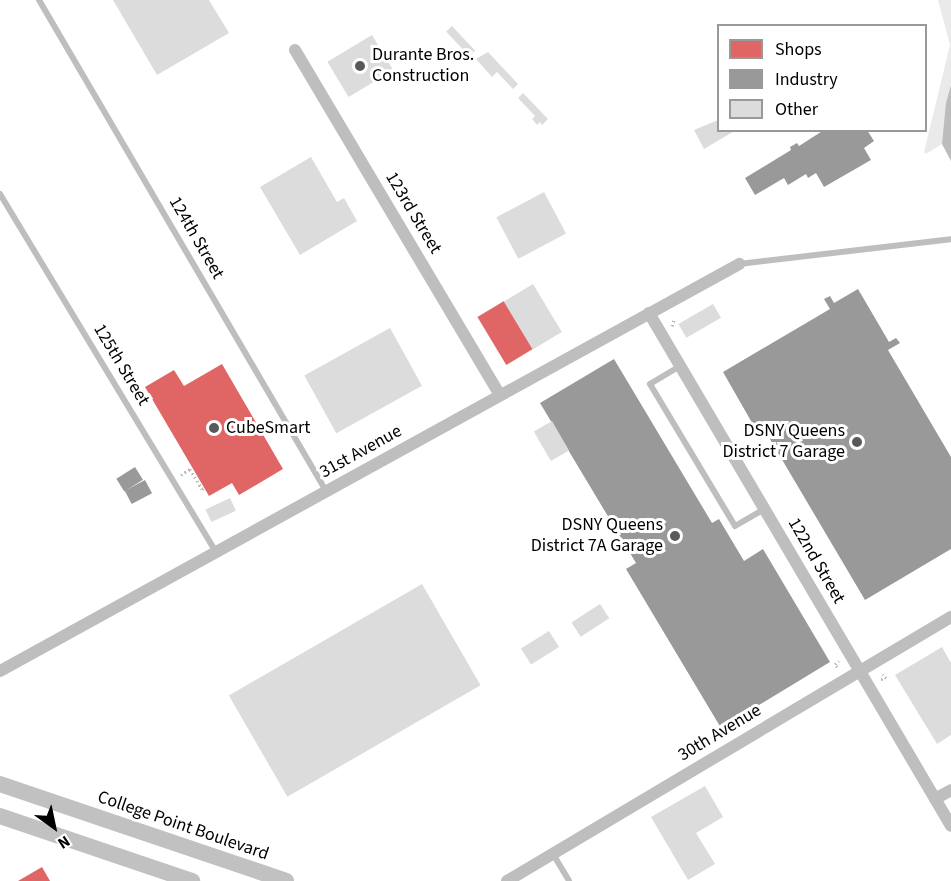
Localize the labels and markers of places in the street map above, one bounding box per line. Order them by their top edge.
place label: Durante Bros. Construction [372,45,474,88]
marker: Durante Bros. Construction [353,59,367,73]
place label: CubeSmart [226,417,310,439]
marker: CubeSmart [207,421,221,435]
place label: DSNY Queens District 7 Garage [722,421,845,464]
marker: DSNY Queens District 7 Garage [850,435,864,449]
place label: DSNY Queens District 7A Garage [531,515,663,558]
marker: DSNY Queens District 7A Garage [668,529,682,543]

